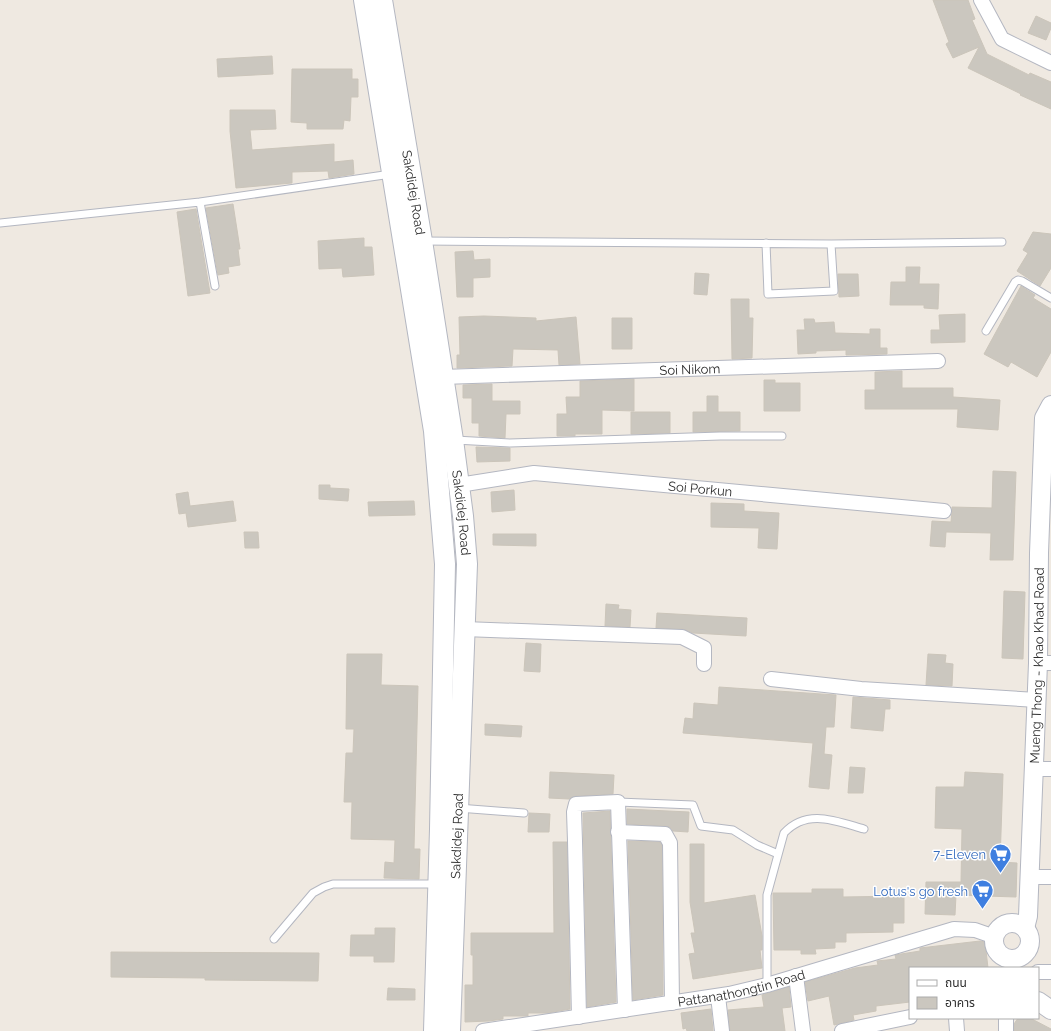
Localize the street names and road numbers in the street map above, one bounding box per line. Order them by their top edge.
street label: Sakdidej Road [400,149,428,236]
street label: Soi Nikom [659,361,721,377]
street label: Sakdidej Road [450,469,474,556]
street label: Soi Porkun [668,478,733,499]
street label: Mueng Thong - Khao Khad Road [1027,567,1046,764]
street label: Sakdidej Road [448,793,466,879]
street label: Pattanathongtin Road [677,967,807,1009]

